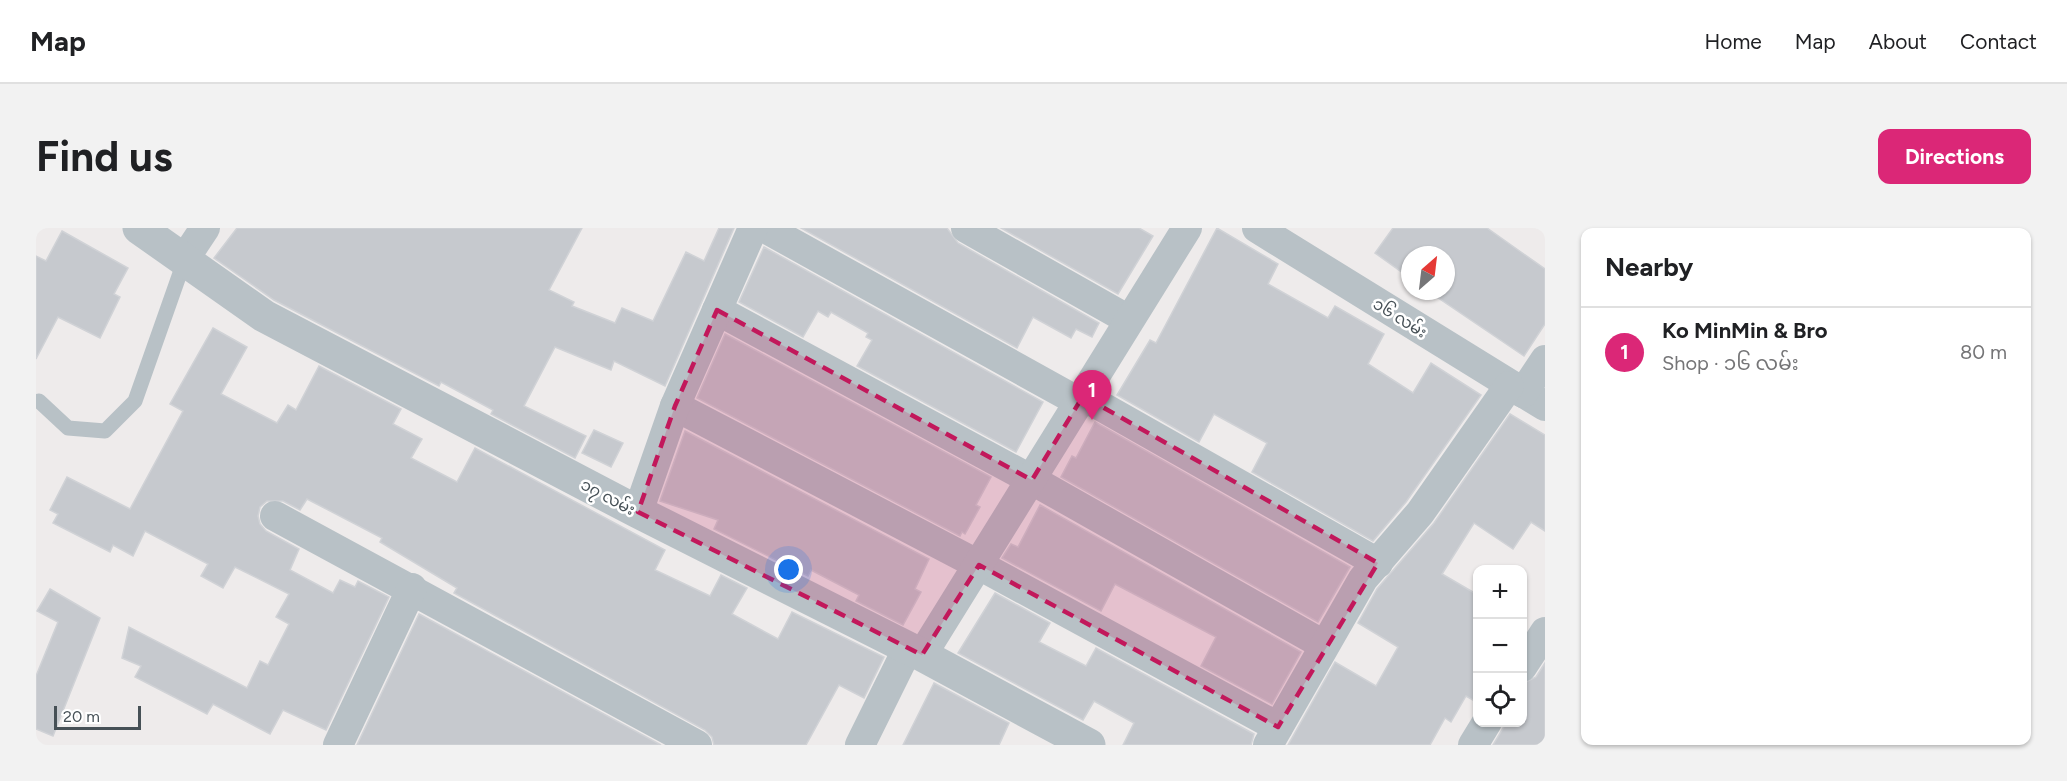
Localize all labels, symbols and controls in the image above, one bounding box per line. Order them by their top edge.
text: Map [30,24,86,58]
text: Home [1705,29,1762,54]
text: Map [1795,29,1836,54]
text: About [1869,29,1927,54]
text: Contact [1960,29,2037,54]
button: Directions [1878,129,2031,184]
text: Find us [36,131,173,182]
north arrow [1401,246,1455,300]
text: Nearby [1605,251,1693,283]
street label: ၁၆ လမ်း [1370,292,1431,342]
text: Ko MinMin & Bro [1662,317,1828,344]
text: 1 [1620,340,1629,364]
text: 80 m [1960,340,2007,364]
text: Shop · ၁၆ လမ်း [1662,351,1799,375]
pin: 1 [1072,370,1112,420]
street label: ၁၇ လမ်း [576,473,639,523]
your location [774,555,803,584]
map controls [1473,565,1527,727]
button: + [1473,565,1527,619]
button: − [1473,619,1527,673]
button: locate [1473,673,1527,727]
scale bar [54,703,141,730]
text: 20 m [63,707,100,726]

